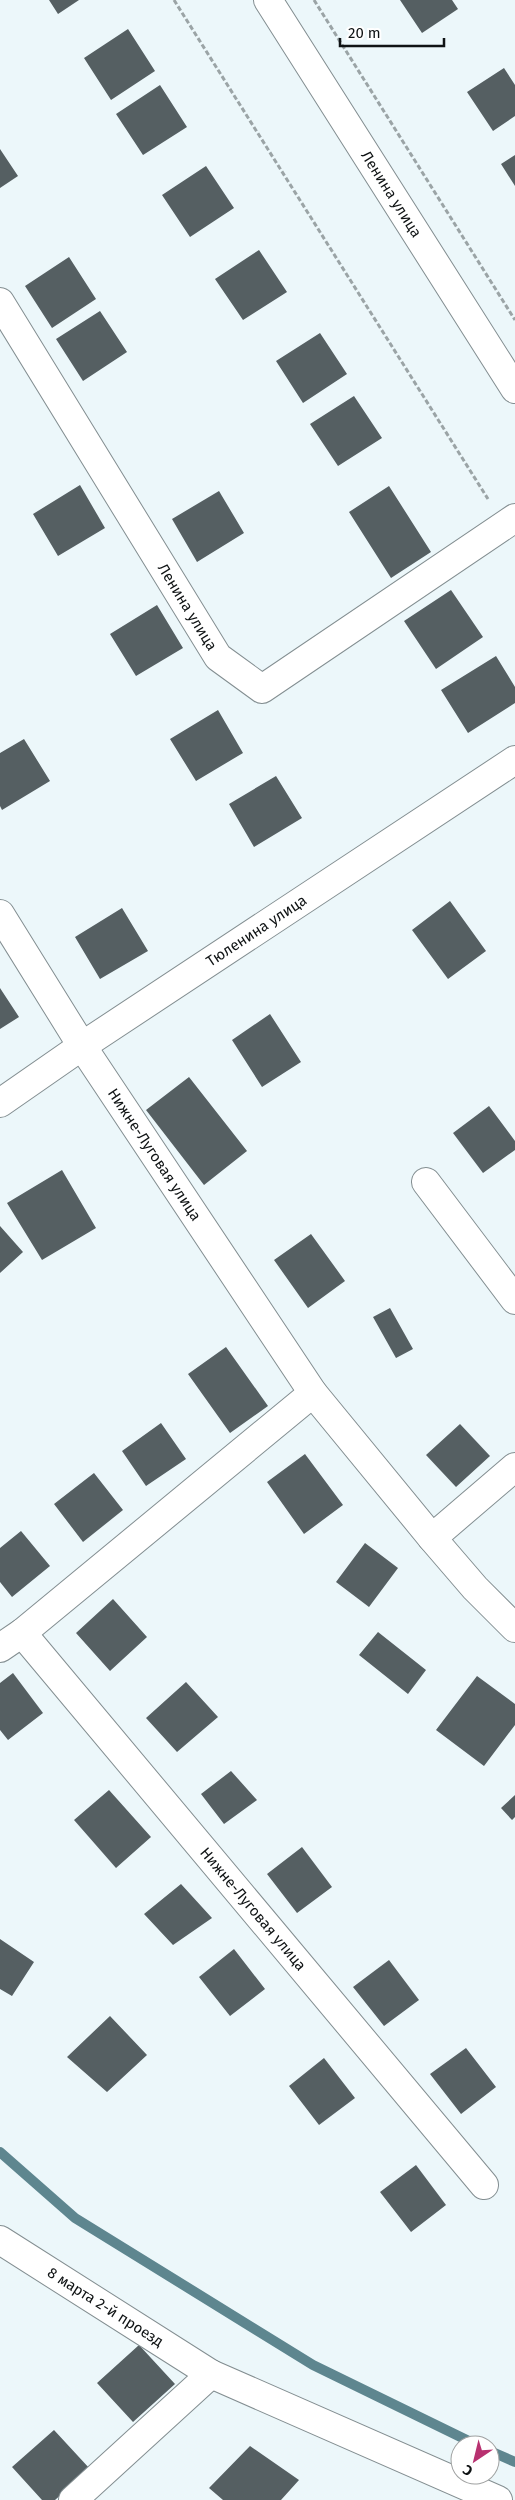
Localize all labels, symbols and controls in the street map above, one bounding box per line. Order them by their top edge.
scale bar [340,15,444,47]
text: 20 m [348,24,381,42]
street label: Ленина улица [357,148,425,241]
street label: Ленина улица [154,560,221,654]
street label: Тюленина улица [203,891,310,970]
street label: Нижне-Луговая улица [104,1085,205,1224]
street label: Нижне-Луговая улица [196,1844,310,1974]
street label: 8 марта 2-й проезд [44,2264,167,2351]
north arrow [450,2435,500,2485]
text: С [460,2461,476,2480]

